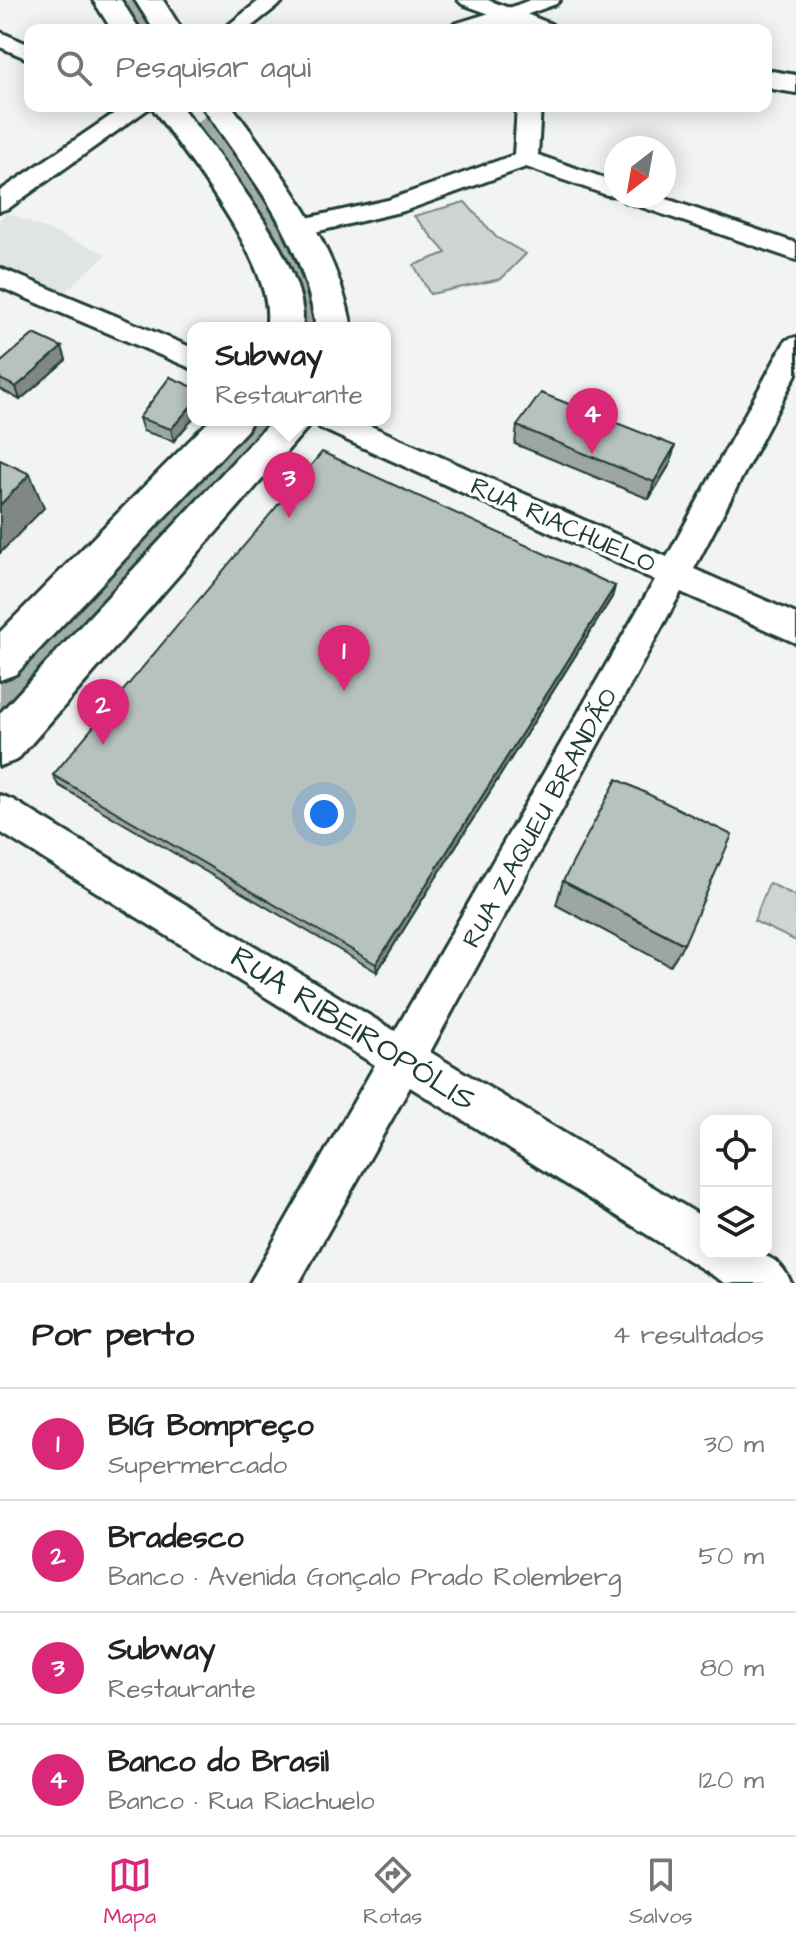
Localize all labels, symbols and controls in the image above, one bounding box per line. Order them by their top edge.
search box [24,24,772,112]
icon: search [52,46,96,90]
text: Pesquisar aqui [116,47,311,89]
north arrow [604,136,676,208]
popup [187,322,391,426]
text: Subway [215,335,322,377]
text: Restaurante [215,377,363,413]
pin: 4 [566,388,618,454]
pin: 3 [263,452,315,518]
street label: RUA RIACHUELO [465,468,661,582]
pin: 1 [318,625,370,691]
pin: 2 [77,679,129,745]
street label: RUA ZAQUEU BRANDÃO [454,682,626,954]
your location [304,794,344,834]
street label: RUA RIBEIROPÓLIS [222,935,484,1123]
map controls [700,1115,772,1259]
button: locate [700,1115,772,1187]
button: layers [700,1187,772,1259]
text: Por perto [32,1311,194,1359]
text: 4 resultados [612,1317,764,1353]
text: BIG Bompreço [108,1405,314,1447]
text: 1 [56,1426,60,1462]
text: 30 m [704,1426,764,1462]
text: Supermercado [108,1447,287,1483]
text: Bradesco [108,1517,244,1559]
text: 2 [51,1538,65,1574]
text: 50 m [699,1538,764,1574]
text: Banco · Avenida Gonçalo Prado Rolemberg [108,1559,621,1595]
text: Subway [108,1629,215,1671]
text: 3 [51,1650,65,1686]
text: 80 m [700,1650,764,1686]
text: Restaurante [108,1671,256,1707]
text: Banco do Brasil [108,1741,329,1783]
text: 4 [49,1762,67,1798]
text: 120 m [699,1762,764,1798]
text: Banco · Rua Riachuelo [108,1783,375,1819]
tab: Mapa [103,1853,156,1932]
tab: Rotas [363,1853,422,1932]
tab: Salvos [629,1853,693,1932]

